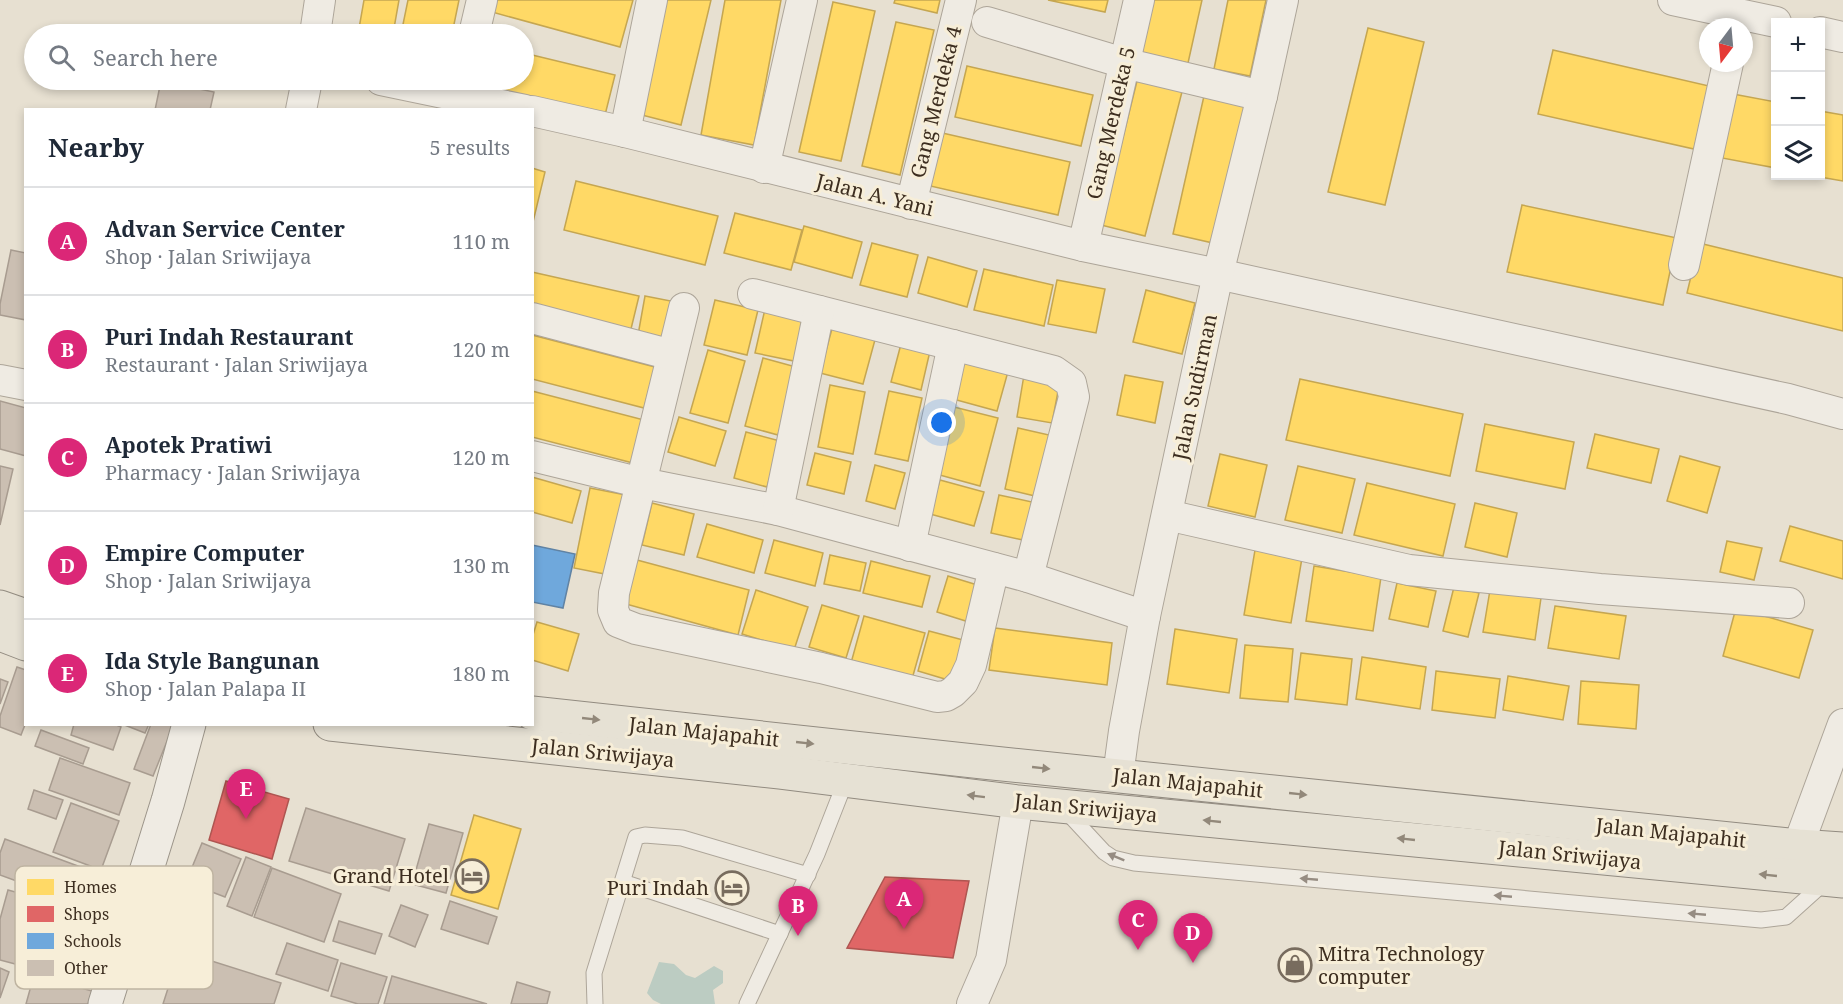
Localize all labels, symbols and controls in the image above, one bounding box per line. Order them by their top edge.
north arrow [1699,18,1753,72]
map controls [1771,18,1825,180]
button: + [1771,18,1825,72]
street label: Gang Merdeka 4 [904,23,967,181]
search box [24,24,534,90]
icon: search [45,41,78,74]
text: Search here [93,42,218,72]
street label: Gang Merdeka 5 [1080,44,1141,202]
button: − [1771,72,1825,126]
button: layers [1771,126,1825,180]
text: Nearby [48,129,144,165]
text: 5 results [430,134,510,161]
street label: Jalan A. Yani [813,167,937,222]
text: Advan Service Center [105,213,345,243]
text: A [60,228,75,255]
text: 110 m [452,228,510,255]
text: Shop · Jalan Sriwijaya [105,243,312,270]
street label: Jalan Sudirman [1166,311,1223,463]
text: Puri Indah Restaurant [105,321,354,351]
text: B [61,336,74,363]
text: 120 m [452,336,510,363]
text: Restaurant · Jalan Sriwijaya [105,351,368,378]
your location [927,408,956,437]
text: Apotek Pratiwi [105,429,272,459]
text: C [61,444,74,471]
text: 120 m [452,444,510,471]
text: Pharmacy · Jalan Sriwijaya [105,459,361,486]
text: Empire Computer [105,537,305,567]
text: D [60,552,75,579]
text: 130 m [452,552,510,579]
text: Shop · Jalan Sriwijaya [105,567,312,594]
text: Ida Style Bangunan [105,645,320,675]
text: E [61,660,74,687]
text: 180 m [452,660,510,687]
text: Shop · Jalan Palapa II [105,675,306,702]
street label: Jalan Majapahit [627,710,781,753]
one-way arrow [581,714,600,724]
street label: Jalan Sriwijaya [529,731,676,773]
one-way arrow [796,738,815,748]
street label: Jalan Majapahit [1111,761,1265,804]
one-way arrow [1032,763,1051,773]
pin: E [226,770,266,819]
street label: Jalan Sriwijaya [1012,786,1159,828]
one-way arrow [1288,789,1307,799]
one-way arrow [967,792,986,801]
street label: Jalan Majapahit [1594,811,1748,854]
one-way arrow [1203,816,1222,826]
street label: Jalan Sriwijaya [1496,833,1643,875]
one-way arrow [1397,834,1416,844]
one-way arrow [1106,852,1124,862]
hotel icon: Grand Hotel [454,858,490,894]
place label: Grand Hotel [333,862,449,889]
legend [15,866,213,989]
hotel icon: Puri Indah [714,870,750,906]
one-way arrow [1758,870,1777,880]
place label: Puri Indah [607,874,709,901]
one-way arrow [1299,874,1318,884]
text: Homes [64,876,117,898]
pin: A [884,880,924,929]
pin: B [778,886,818,936]
one-way arrow [1494,891,1513,901]
pin: C [1118,900,1158,950]
text: Shops [64,903,109,925]
one-way arrow [1688,909,1707,919]
pin: D [1174,914,1212,963]
text: Schools [64,930,121,952]
place label: Mitra Technology computer [1318,940,1485,990]
shop icon: Mitra Technology computer [1277,947,1313,983]
text: Other [64,957,108,979]

